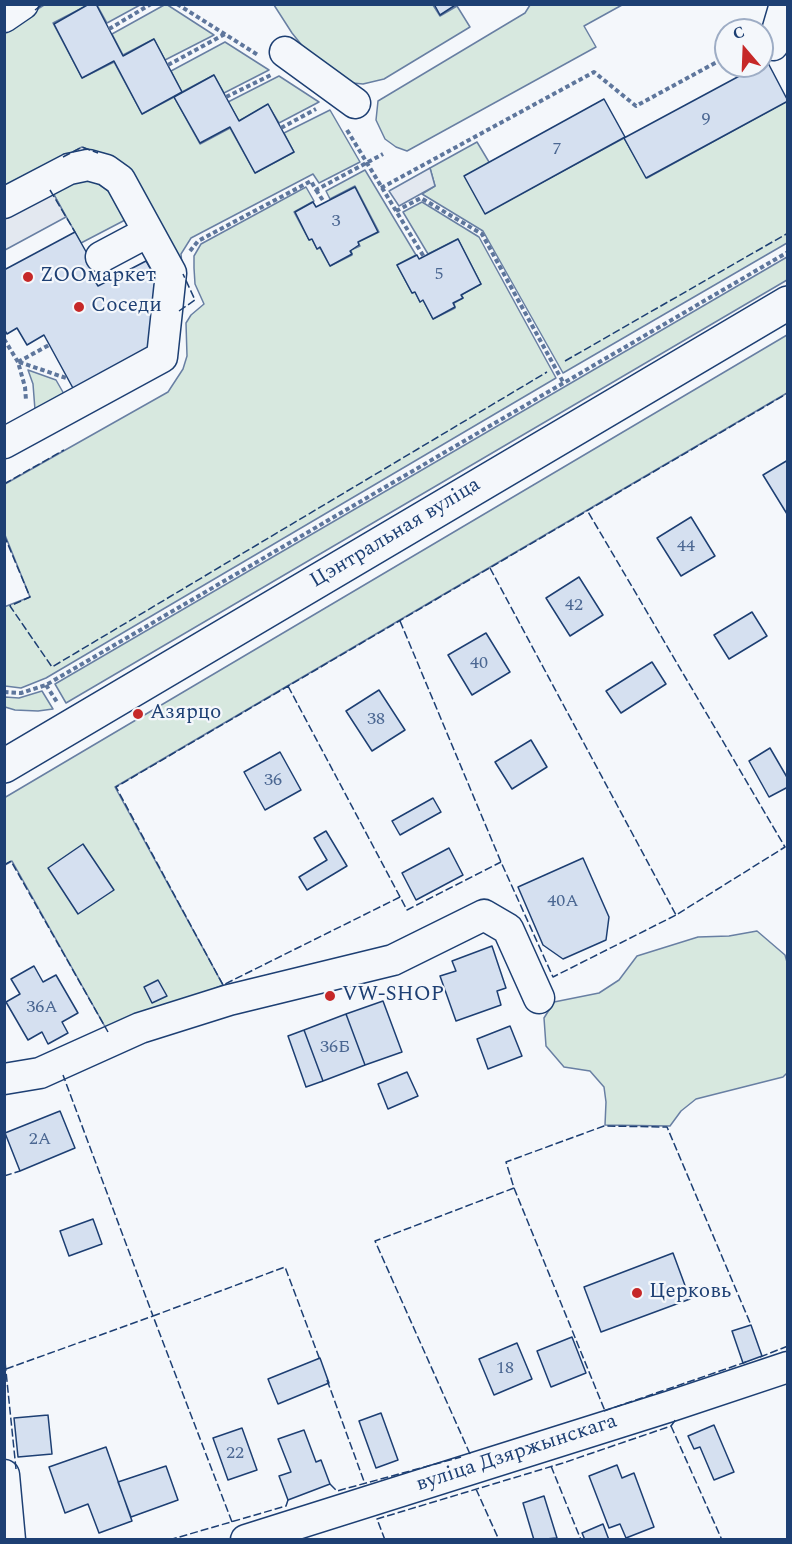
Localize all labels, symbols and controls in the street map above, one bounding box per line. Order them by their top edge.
north arrow [714,18,774,78]
text: С [729,20,748,46]
house number: 9 [702,109,710,131]
house number: 7 [553,139,561,161]
house number: 3 [332,211,340,233]
place label: ZOOмаркет [40,264,156,290]
house number: 5 [435,264,443,286]
marker: ZOOмаркет [21,270,35,284]
place label: Соседи [91,294,162,320]
marker: Соседи [72,300,86,314]
street label: Цэнтральная вуліца [306,473,486,595]
house number: 44 [677,536,695,558]
house number: 42 [565,595,583,617]
house number: 40 [470,653,488,675]
place label: Азярцо [150,701,221,727]
marker: Азярцо [131,707,145,721]
house number: 38 [367,709,385,731]
house number: 36 [264,770,282,792]
house number: 40А [547,891,579,913]
place label: VW-SHOP [342,983,444,1009]
marker: VW-SHOP [323,989,337,1003]
house number: 36А [26,997,58,1019]
house number: 36Б [320,1037,350,1059]
house number: 2А [29,1129,51,1151]
place label: Церковь [649,1280,731,1306]
marker: Церковь [630,1286,644,1300]
house number: 18 [496,1358,514,1380]
street label: вуліца Дзяржынскага [413,1410,621,1498]
house number: 22 [226,1443,244,1465]

